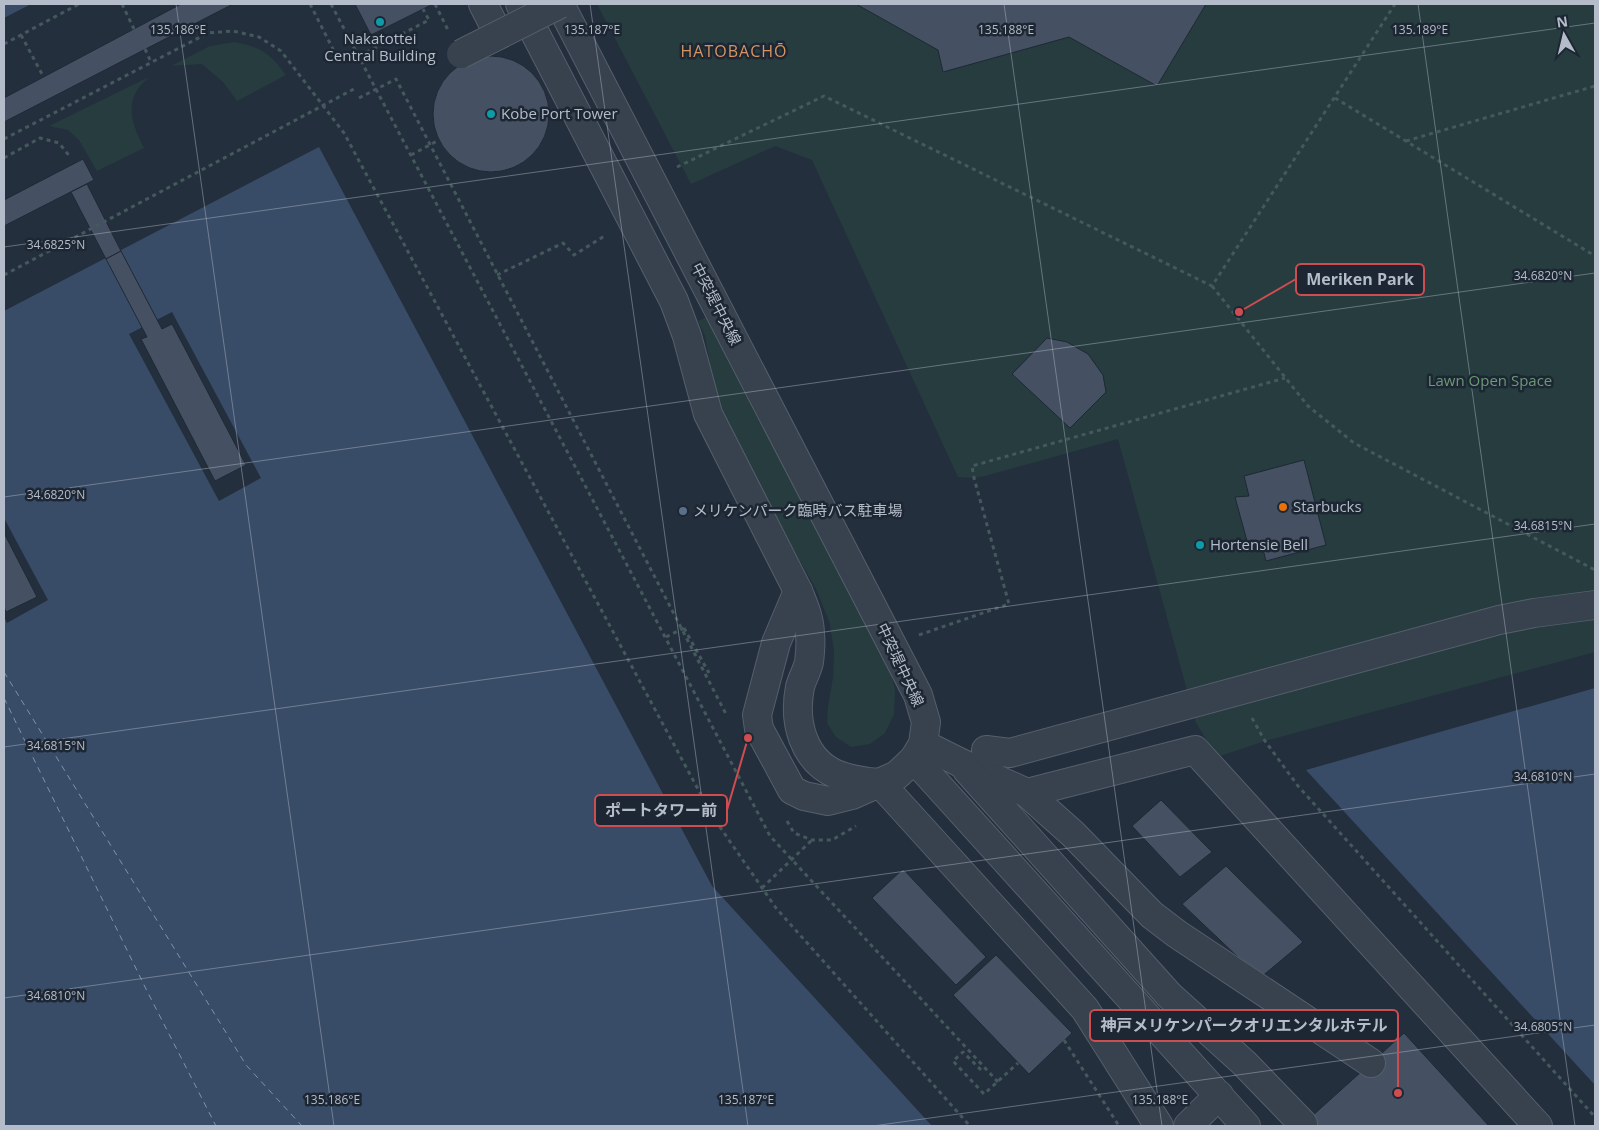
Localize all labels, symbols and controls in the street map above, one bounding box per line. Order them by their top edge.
north arrow [1539,10,1589,60]
text: N [1555,11,1569,32]
marker: Nakatottei Central Building [374,16,386,28]
text: 135.186°E [150,21,206,38]
text: 135.187°E [564,21,620,38]
text: 135.188°E [978,21,1034,38]
text: 135.189°E [1392,21,1448,38]
place label: Nakatottei Central Building [324,28,436,65]
district label: HATOBACHŌ [681,40,787,62]
place label: Kobe Port Tower [501,103,618,123]
marker: Kobe Port Tower [485,108,497,120]
text: 34.6825°N [27,236,85,253]
street label: 中突堤中央線 [688,259,746,348]
callout: Meriken Park [1296,264,1424,295]
text: 34.6820°N [1514,267,1572,284]
text: Meriken Park [1306,268,1414,290]
park label: Lawn Open Space [1428,370,1552,390]
text: 34.6820°N [27,486,85,503]
place label: Starbucks [1293,496,1362,516]
place label: メリケンパーク臨時バス駐車場 [693,500,903,520]
marker: Starbucks [1277,501,1289,513]
marker: メリケンパーク臨時バス駐車場 [677,505,689,517]
text: 34.6815°N [1514,517,1572,534]
place label: Hortensie Bell [1210,534,1308,554]
marker: Hortensie Bell [1194,539,1206,551]
street label: 中突堤中央線 [873,620,929,710]
text: 34.6815°N [27,737,85,754]
text: 34.6810°N [1514,768,1572,785]
callout: ポートタワー前 [595,795,727,826]
text: ポートタワー前 [605,799,717,821]
text: 34.6810°N [27,987,85,1004]
callout: 神戸メリケンパークオリエンタルホテル [1090,1010,1398,1041]
text: 神戸メリケンパークオリエンタルホテル [1100,1014,1388,1036]
text: 34.6805°N [1514,1018,1572,1035]
text: 135.186°E [304,1091,360,1108]
text: 135.187°E [718,1091,774,1108]
text: 135.188°E [1132,1091,1188,1108]

